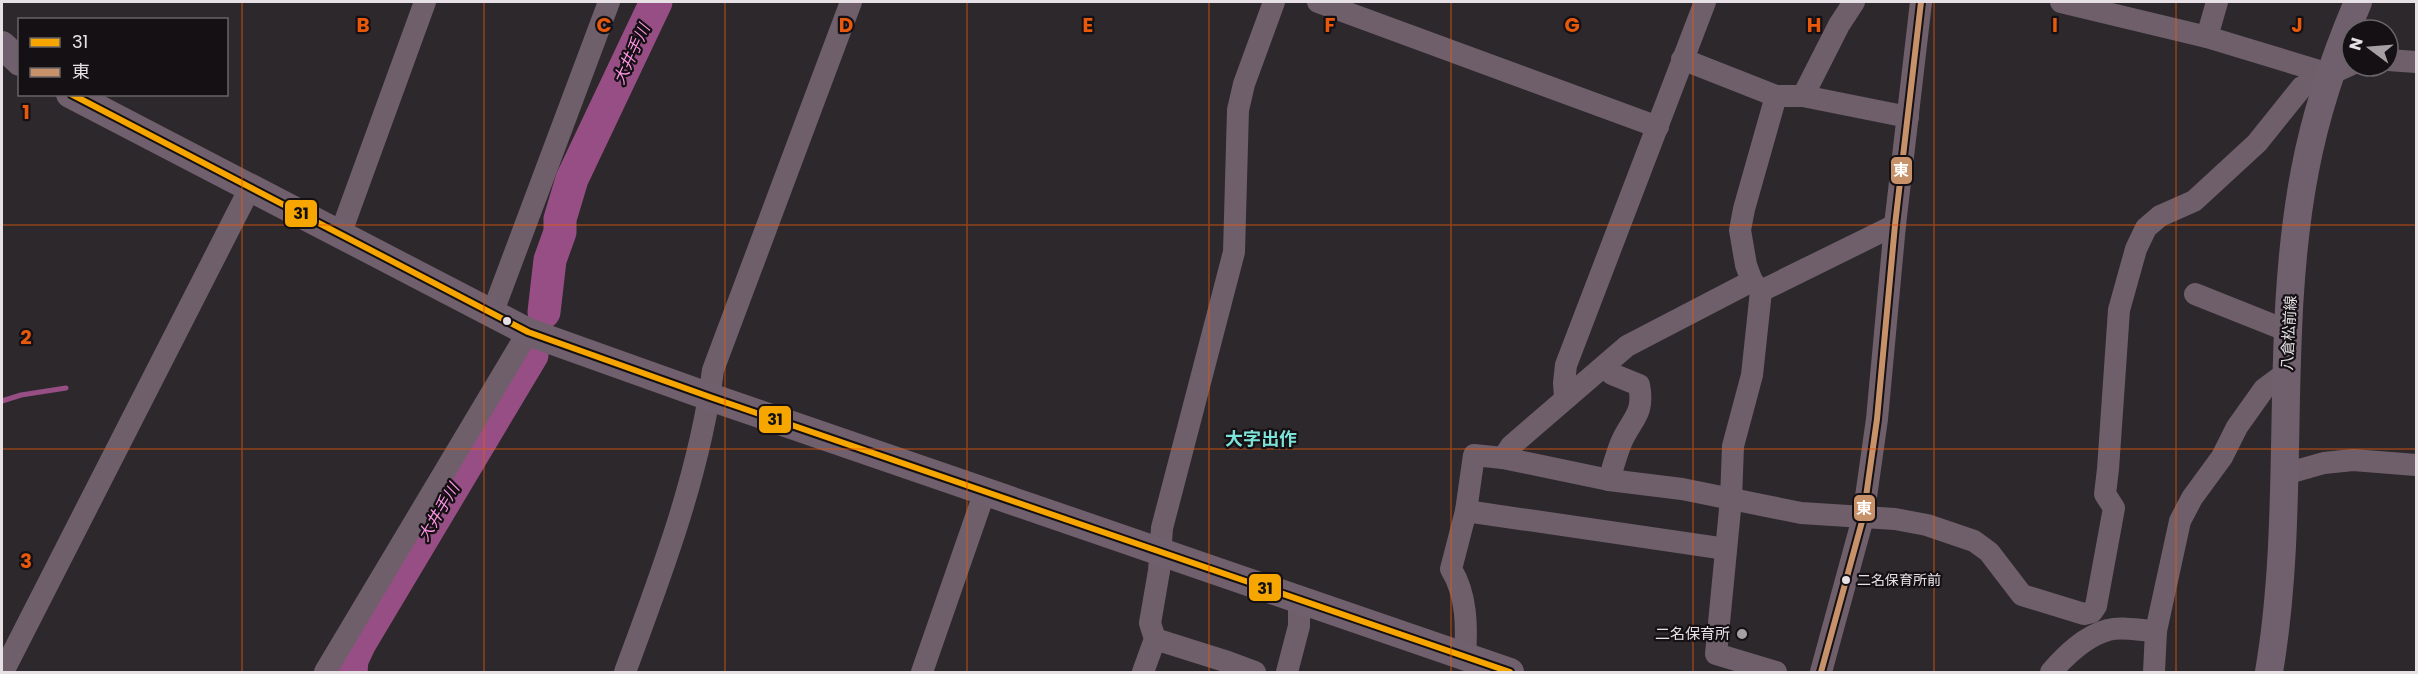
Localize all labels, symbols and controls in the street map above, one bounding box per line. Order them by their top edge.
text: B [356,11,370,39]
text: C [596,11,612,39]
text: D [839,11,853,39]
text: E [1083,11,1093,39]
text: F [1325,11,1336,39]
text: G [1564,11,1580,39]
text: H [1807,11,1821,39]
text: I [2052,11,2058,39]
text: J [2291,11,2303,39]
legend [18,18,228,96]
north arrow [2340,18,2400,78]
water label: 大井手川 [608,19,656,88]
text: 31 [72,29,88,54]
text: N [2343,35,2369,53]
text: 東 [72,59,90,84]
text: 1 [22,98,30,126]
line badge: 東 [1890,156,1913,185]
text: 東 [1893,159,1909,182]
line badge: 31 [284,199,318,228]
text: 31 [293,202,309,225]
street label: 八倉松前線 [2276,295,2301,371]
unlabelled marker [501,315,513,327]
text: 2 [20,323,32,351]
line badge: 31 [758,405,792,434]
text: 31 [767,408,783,431]
district label: 大字出作 [1225,426,1297,451]
water label: 大井手川 [412,477,466,546]
line badge: 東 [1853,494,1876,522]
text: 東 [1856,497,1872,520]
text: 3 [20,547,32,575]
place label: 二名保育所前 [1857,570,1941,590]
line badge: 31 [1248,573,1282,602]
marker: 二名保育所前 [1840,574,1852,586]
text: 31 [1257,577,1273,600]
place label: 二名保育所 [1655,623,1730,644]
marker: 二名保育所 [1735,627,1749,641]

